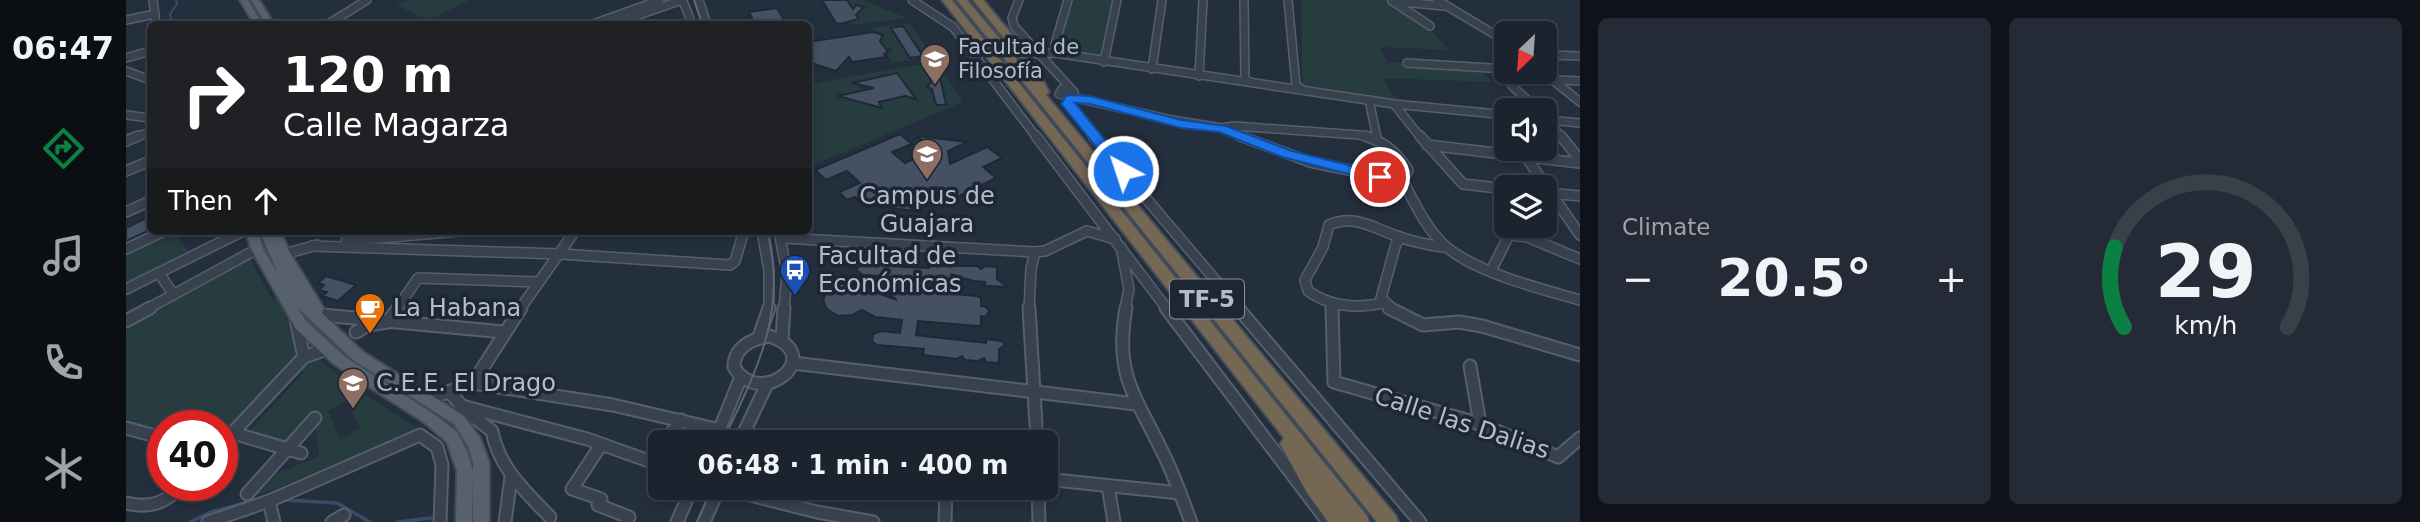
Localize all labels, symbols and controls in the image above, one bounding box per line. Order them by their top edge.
north arrow [1494,21,1558,84]
map controls [1494,21,1557,238]
text: 06:47 [12,29,114,67]
place label: Facultad de Filosofía [958,35,1079,83]
school or university icon: Facultad de Filosofía [918,42,952,86]
text: 120 m [283,47,453,104]
icon: right [168,49,259,140]
button: sound [1494,98,1557,161]
text: Calle Magarza [283,106,509,144]
icon: directions [39,124,88,173]
position arrow [1086,134,1160,208]
school or university icon: Campus de Guajara [910,137,944,181]
pin [1350,147,1410,207]
icon: arrive [1361,158,1399,196]
button: layers [1494,175,1557,238]
icon: ahead [247,182,285,220]
place label: Campus de Guajara [859,182,995,238]
text: Then [168,186,233,216]
text: Climate [1622,214,1711,240]
text: 29 [2155,229,2256,314]
icon: music [39,231,88,280]
place label: Facultad de Económicas [818,242,961,298]
text: 20.5° [1717,248,1872,308]
bus stop icon: Facultad de Económicas [778,253,812,297]
text: − [1622,257,1654,301]
text: + [1935,257,1967,301]
road number: TF-5 [1170,280,1244,318]
cafe icon: La Habana [353,291,387,335]
place label: La Habana [393,294,521,322]
text: km/h [2174,311,2237,340]
icon: phone [39,338,88,387]
school or university icon: C.E.E. El Drago [336,366,370,410]
place label: C.E.E. El Drago [376,369,556,397]
street label: Calle las Dalias [1371,381,1553,465]
speed limit sign: 40 [147,410,238,501]
icon: climate [39,444,88,493]
text: 06:48 · 1 min · 400 m [698,450,1008,480]

